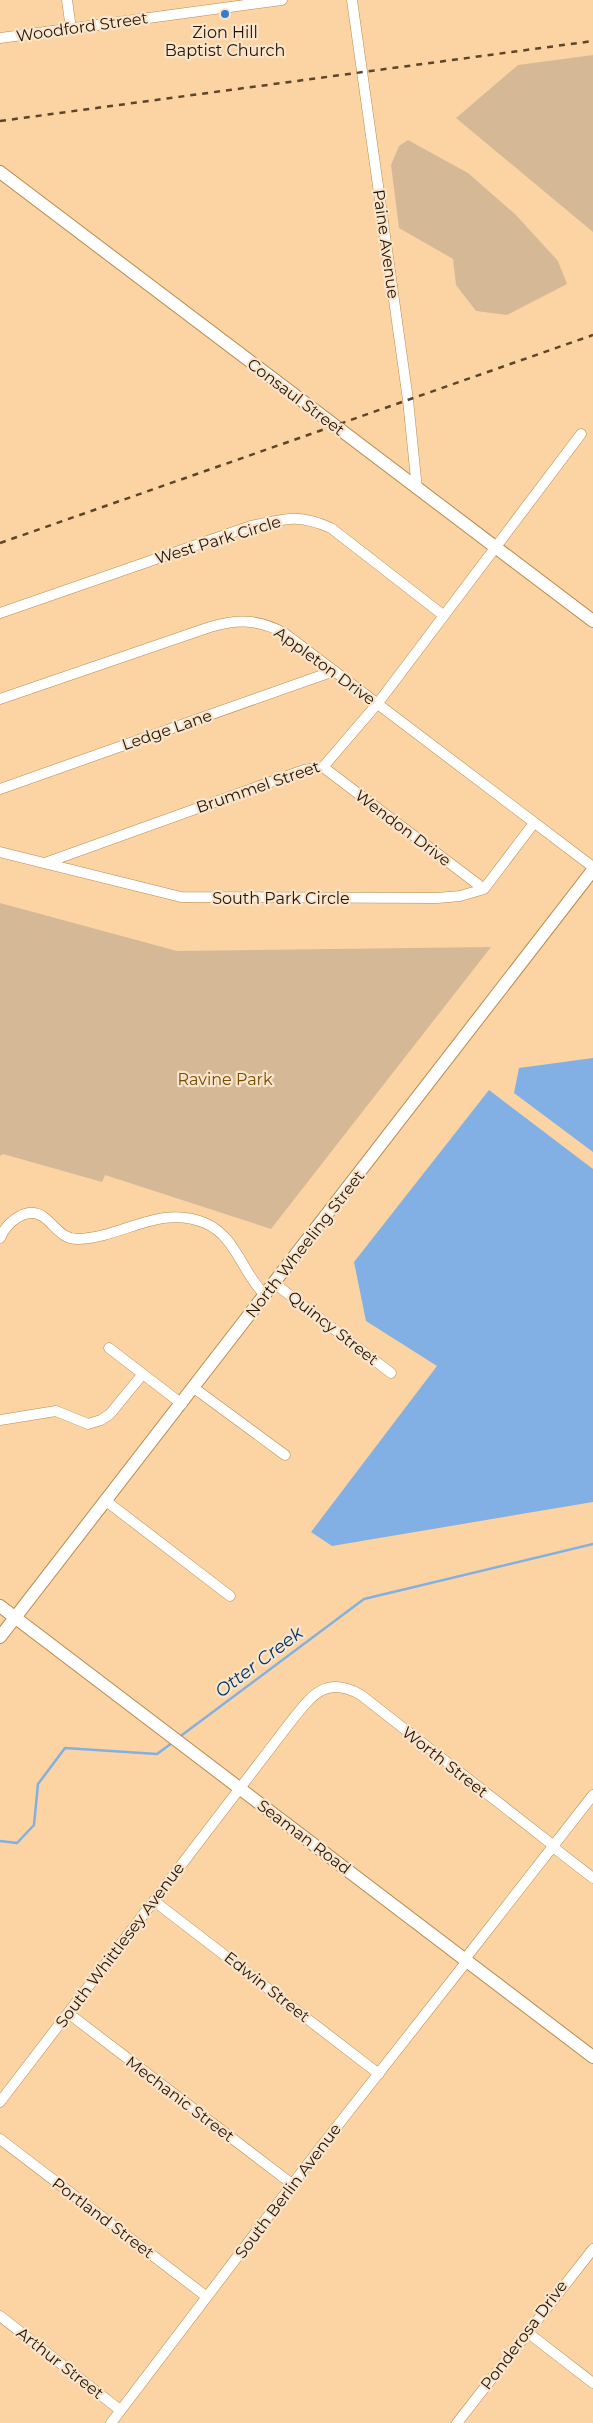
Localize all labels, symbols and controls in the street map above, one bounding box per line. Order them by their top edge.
street label: Woodford Street [15,8,150,46]
marker: Zion Hill Baptist Church [219,8,231,20]
place label: Zion Hill Baptist Church [165,23,285,60]
street label: Paine Avenue [369,188,403,300]
street label: Consaul Street [244,354,349,440]
street label: West Park Circle [153,512,283,568]
street label: Appleton Drive [271,623,379,709]
street label: Ledge Lane [119,706,215,754]
street label: Brummel Street [194,757,323,817]
street label: Wendon Drive [351,786,455,870]
street label: South Park Circle [212,889,350,908]
park label: Ravine Park [178,1070,273,1089]
street label: North Wheeling Street [242,1166,369,1321]
street label: Quincy Street [284,1287,382,1369]
water label: Otter Creek [211,1621,308,1702]
street label: Worth Street [398,1723,492,1802]
street label: Seaman Road [254,1796,354,1878]
street label: South Whittlesey Avenue [52,1859,188,2031]
street label: Edwin Street [220,1948,314,2027]
street label: Mechanic Street [122,2052,238,2146]
street label: South Berlin Avenue [231,2120,345,2262]
street label: Portland Street [48,2174,158,2263]
street label: Ponderosa Drive [477,2276,571,2394]
street label: Arthur Street [13,2323,108,2403]

